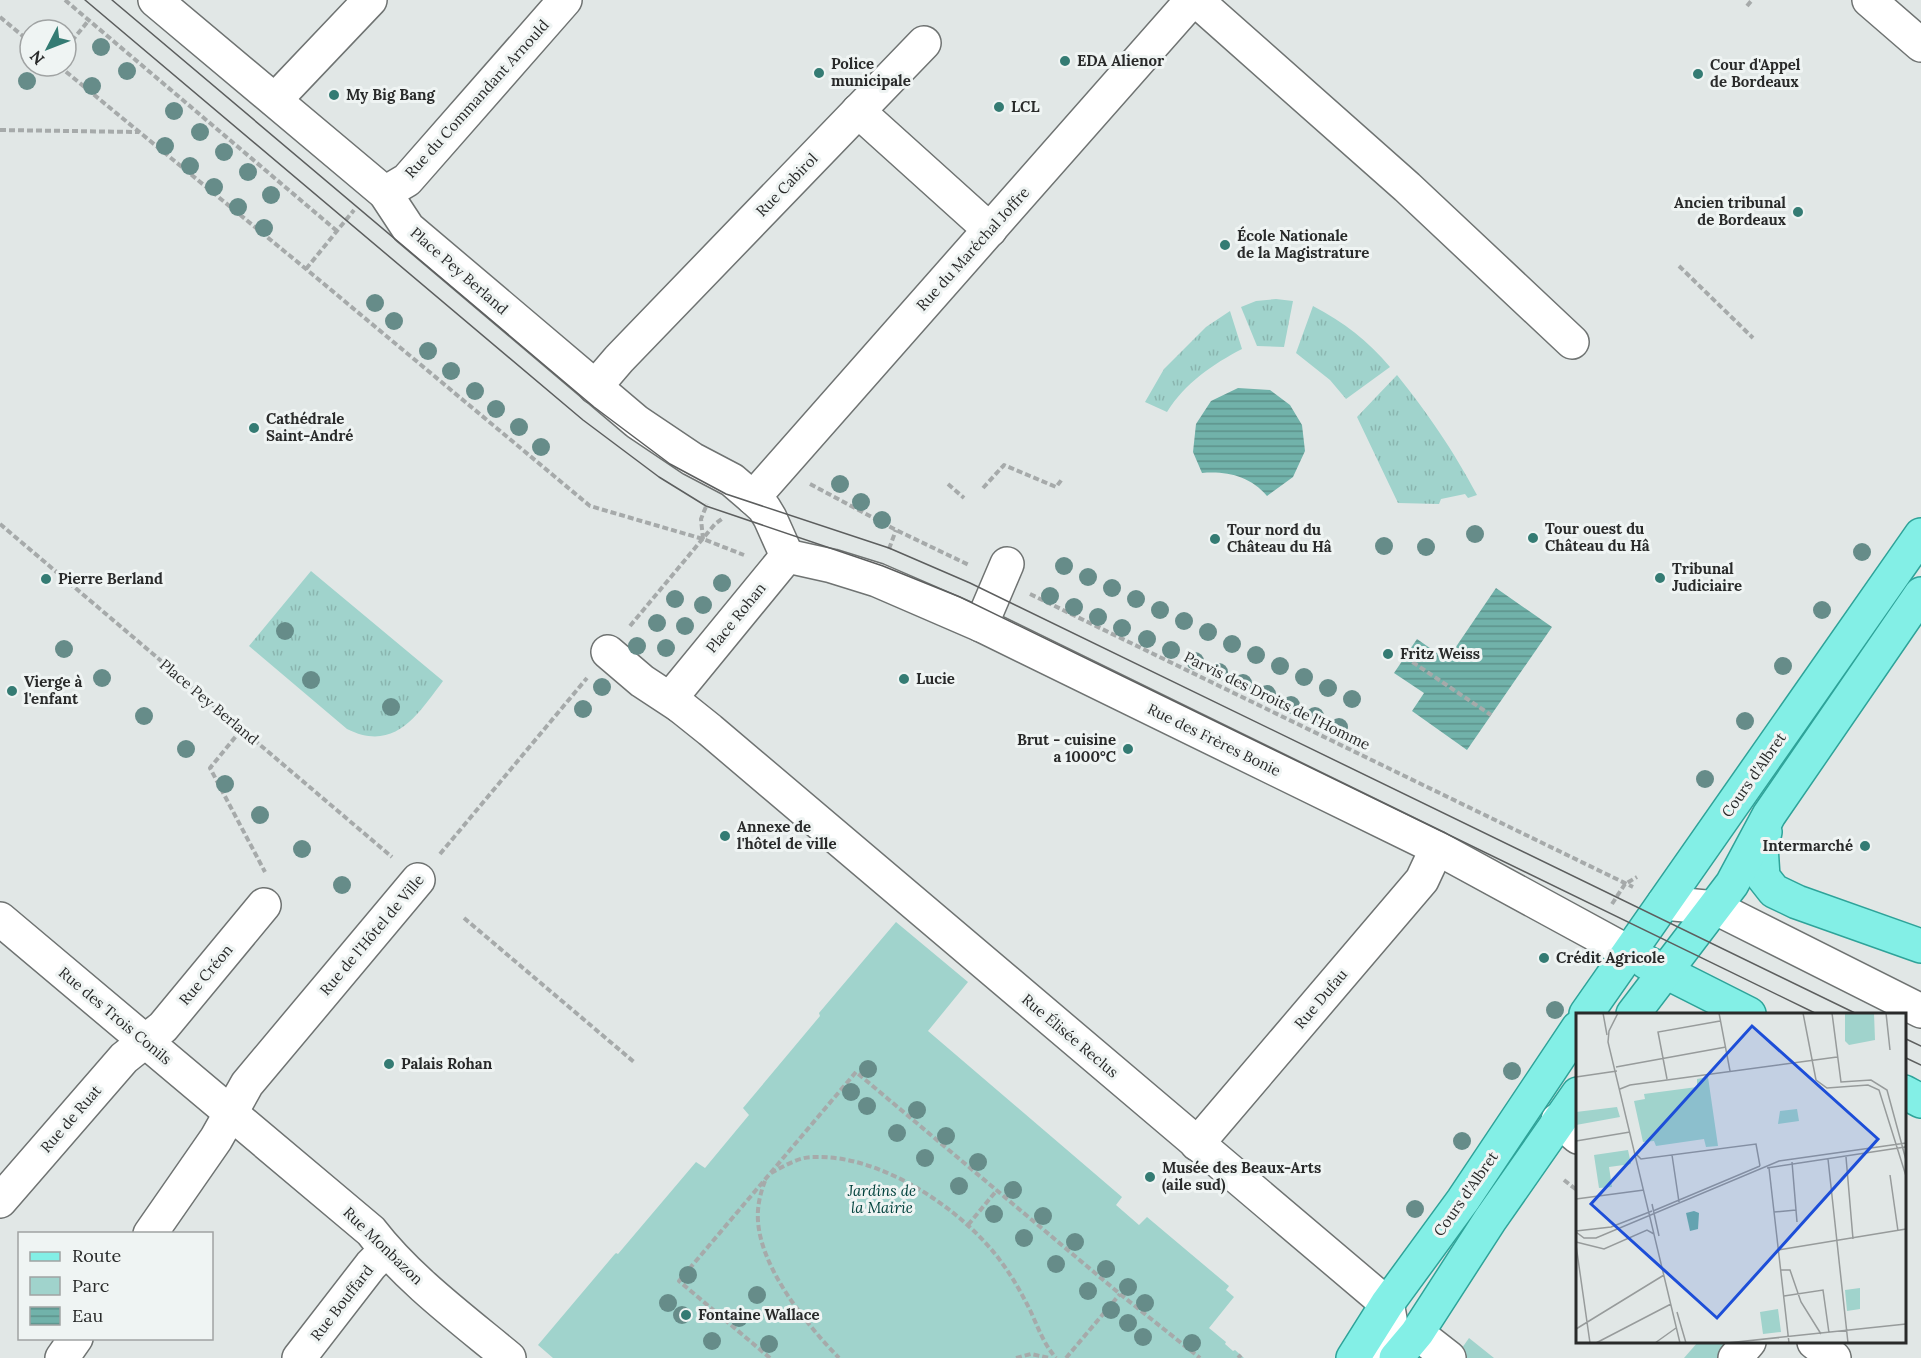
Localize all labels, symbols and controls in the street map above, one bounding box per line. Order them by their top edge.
street label: Rue du Commandant Arnould [400,16,553,182]
north arrow [18,18,78,78]
text: N [25,47,48,69]
place label: EDA Alienor [1077,51,1165,70]
place label: Police municipale [831,54,911,90]
marker: EDA Alienor [1058,54,1072,68]
place label: Cour d'Appel de Bordeaux [1710,55,1801,91]
marker: Police municipale [812,66,826,80]
marker: Cour d'Appel de Bordeaux [1691,67,1705,81]
place label: My Big Bang [346,85,436,104]
marker: My Big Bang [327,88,341,102]
place label: LCL [1011,97,1039,116]
marker: LCL [992,100,1006,114]
street label: Rue Cabirol [752,149,822,220]
street label: Rue du Maréchal Joffre [912,183,1033,314]
place label: Ancien tribunal de Bordeaux [1674,193,1786,229]
marker: Ancien tribunal de Bordeaux [1791,205,1805,219]
street label: Place Pey Berland [407,223,512,318]
place label: École Nationale de la Magistrature [1237,226,1369,262]
marker: École Nationale de la Magistrature [1218,238,1232,252]
place label: Cathédrale Saint-André [266,409,353,445]
marker: Cathédrale Saint-André [247,421,261,435]
place label: Tour ouest du Château du Hâ [1545,519,1650,555]
place label: Tour nord du Château du Hâ [1227,520,1332,556]
marker: Tour ouest du Château du Hâ [1526,531,1540,545]
marker: Tour nord du Château du Hâ [1208,532,1222,546]
place label: Tribunal Judiciaire [1672,559,1742,595]
place label: Pierre Berland [58,569,163,588]
marker: Tribunal Judiciaire [1653,571,1667,585]
marker: Pierre Berland [39,572,53,586]
street label: Place Rohan [702,579,770,657]
place label: Fritz Weiss [1400,644,1480,663]
street label: Parvis des Droits de l'Homme [1181,647,1373,754]
marker: Fritz Weiss [1381,647,1395,661]
street label: Place Pey Berland [156,655,263,749]
place label: Lucie [916,669,955,688]
place label: Vierge à l'enfant [24,672,83,708]
marker: Lucie [897,672,911,686]
marker: Vierge à l'enfant [5,684,19,698]
street label: Rue des Frères Bonie [1144,699,1284,780]
street label: Cours d'Albret [1717,728,1790,821]
place label: Brut - cuisine a 1000°C [1017,730,1117,766]
marker: Brut - cuisine a 1000°C [1121,742,1135,756]
place label: Annexe de l'hôtel de ville [737,817,837,853]
marker: Annexe de l'hôtel de ville [718,829,732,843]
place label: Intermarché [1763,836,1853,855]
marker: Intermarché [1858,839,1872,853]
street label: Rue de l'Hôtel de Ville [316,870,428,999]
street label: Rue Créon [175,941,236,1009]
place label: Crédit Agricole [1556,948,1665,967]
marker: Crédit Agricole [1537,951,1551,965]
street label: Rue des Trois Conils [55,963,176,1068]
street label: Rue Dufau [1290,965,1351,1032]
street label: Rue Élisée Reclus [1018,990,1123,1082]
inset map [1576,1013,1906,1343]
place label: Palais Rohan [401,1054,493,1073]
marker: Palais Rohan [382,1057,396,1071]
street label: Rue de Ruat [36,1081,105,1156]
street label: Cours d'Albret [1429,1147,1502,1240]
place label: Musée des Beaux-Arts (aile sud) [1162,1158,1321,1195]
marker: Musée des Beaux-Arts (aile sud) [1143,1170,1157,1184]
park label: Jardins de la Mairie [847,1181,916,1217]
street label: Rue Monbazon [339,1203,427,1289]
legend [18,1232,213,1340]
text: Route [72,1244,121,1267]
street label: Rue Bouffard [306,1261,377,1344]
text: Parc [72,1274,109,1297]
text: Eau [72,1304,103,1327]
place label: Fontaine Wallace [698,1305,820,1324]
marker: Fontaine Wallace [679,1308,693,1322]

